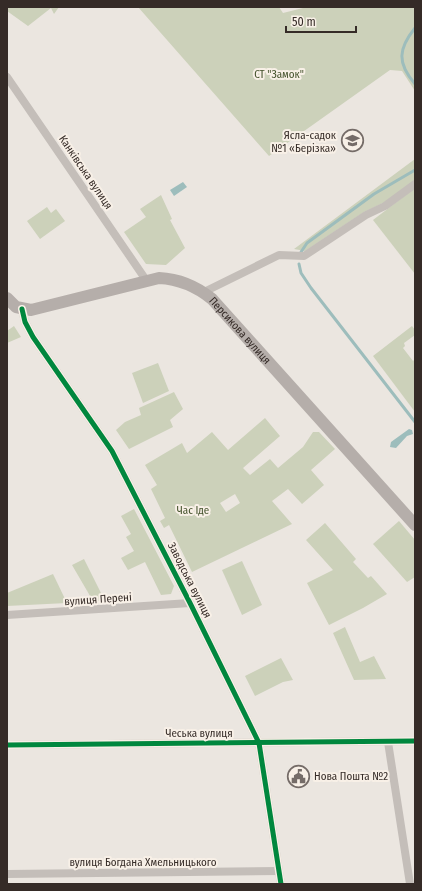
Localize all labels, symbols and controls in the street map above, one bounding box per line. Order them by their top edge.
scale bar [286,8,356,34]
text: 50 m [292,15,316,29]
park label: СТ "Замок" [254,68,304,81]
school or university icon: Ясла-садок №1 «Берізка» [339,128,365,154]
place label: Ясла-садок №1 «Берізка» [271,129,337,155]
street label: Канківська вулиця [56,133,115,212]
street label: Персикова вулиця [206,294,273,367]
park label: Час Іде [177,504,209,517]
street label: Заводська вулиця [165,540,214,620]
street label: вулиця Перені [64,591,132,608]
street label: Чеська вулиця [165,727,233,740]
public building icon: Нова Пошта №2 [286,763,312,789]
place label: Нова Пошта №2 [314,770,388,783]
street label: вулиця Богдана Хмельницького [69,856,217,869]

